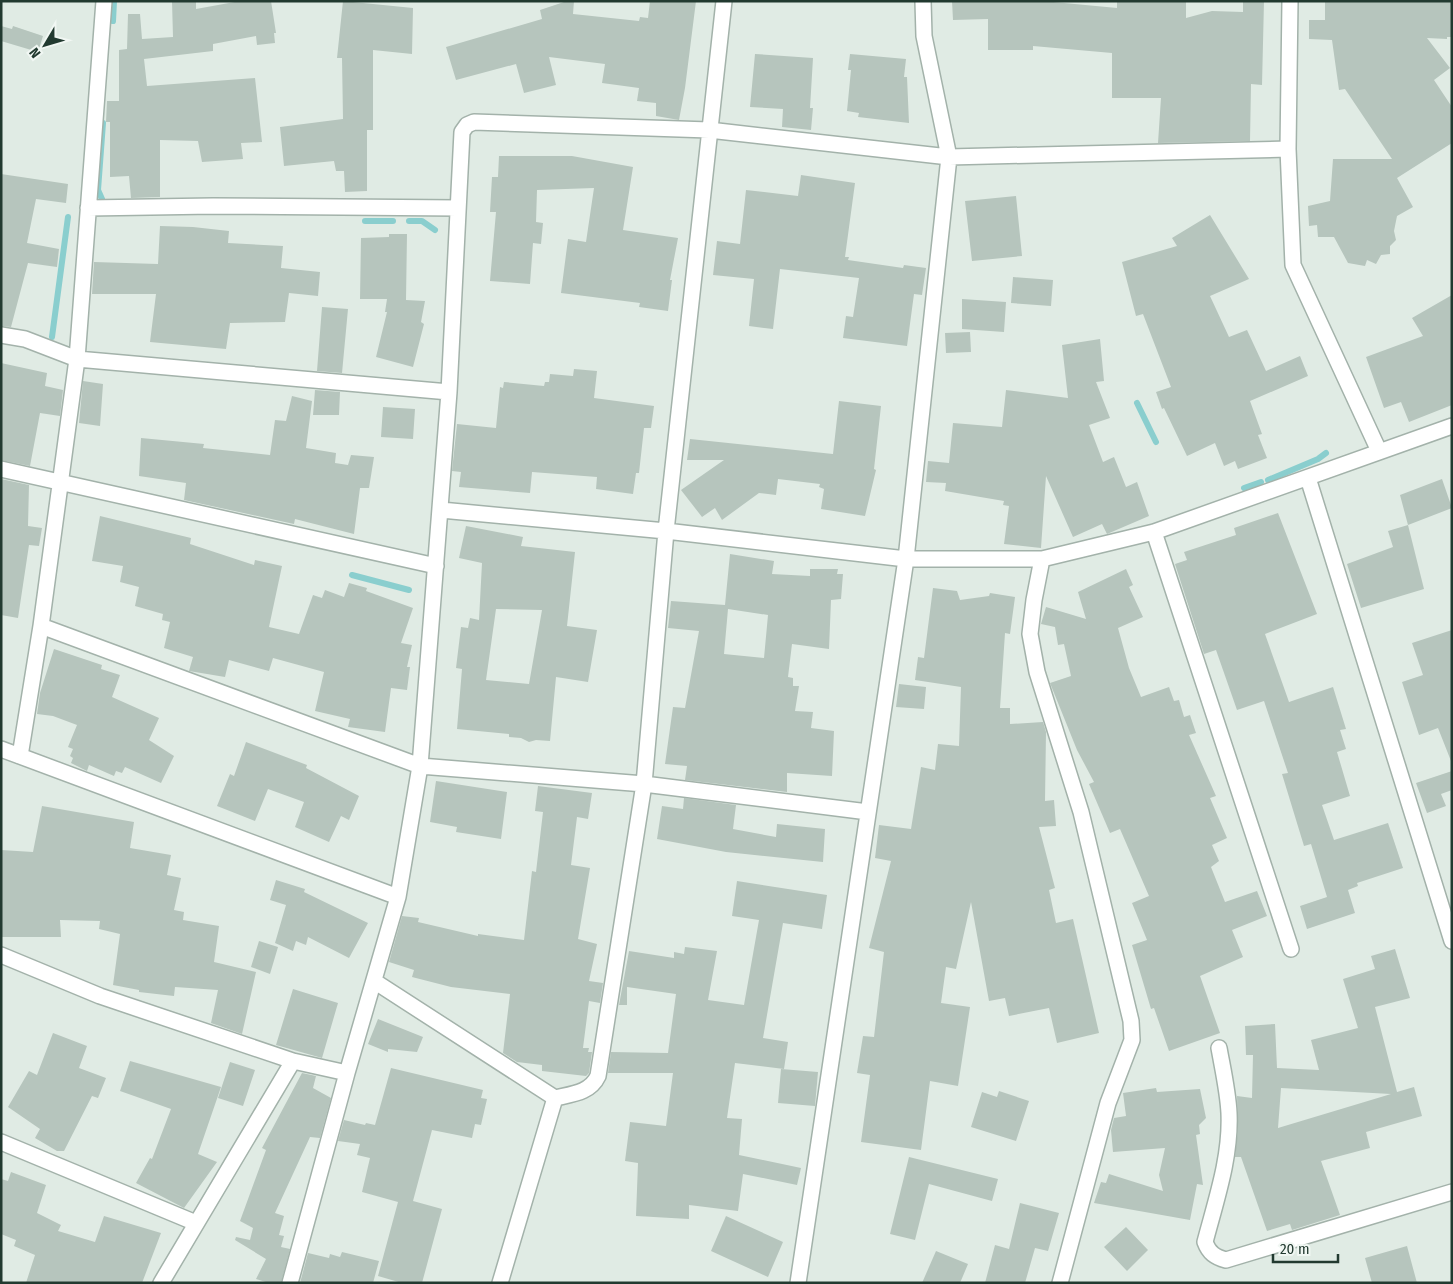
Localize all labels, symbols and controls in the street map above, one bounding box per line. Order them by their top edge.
north arrow [20,20,70,70]
text: N [26,44,44,61]
scale bar [1273,1232,1338,1264]
text: 20 m [1280,1240,1310,1258]

